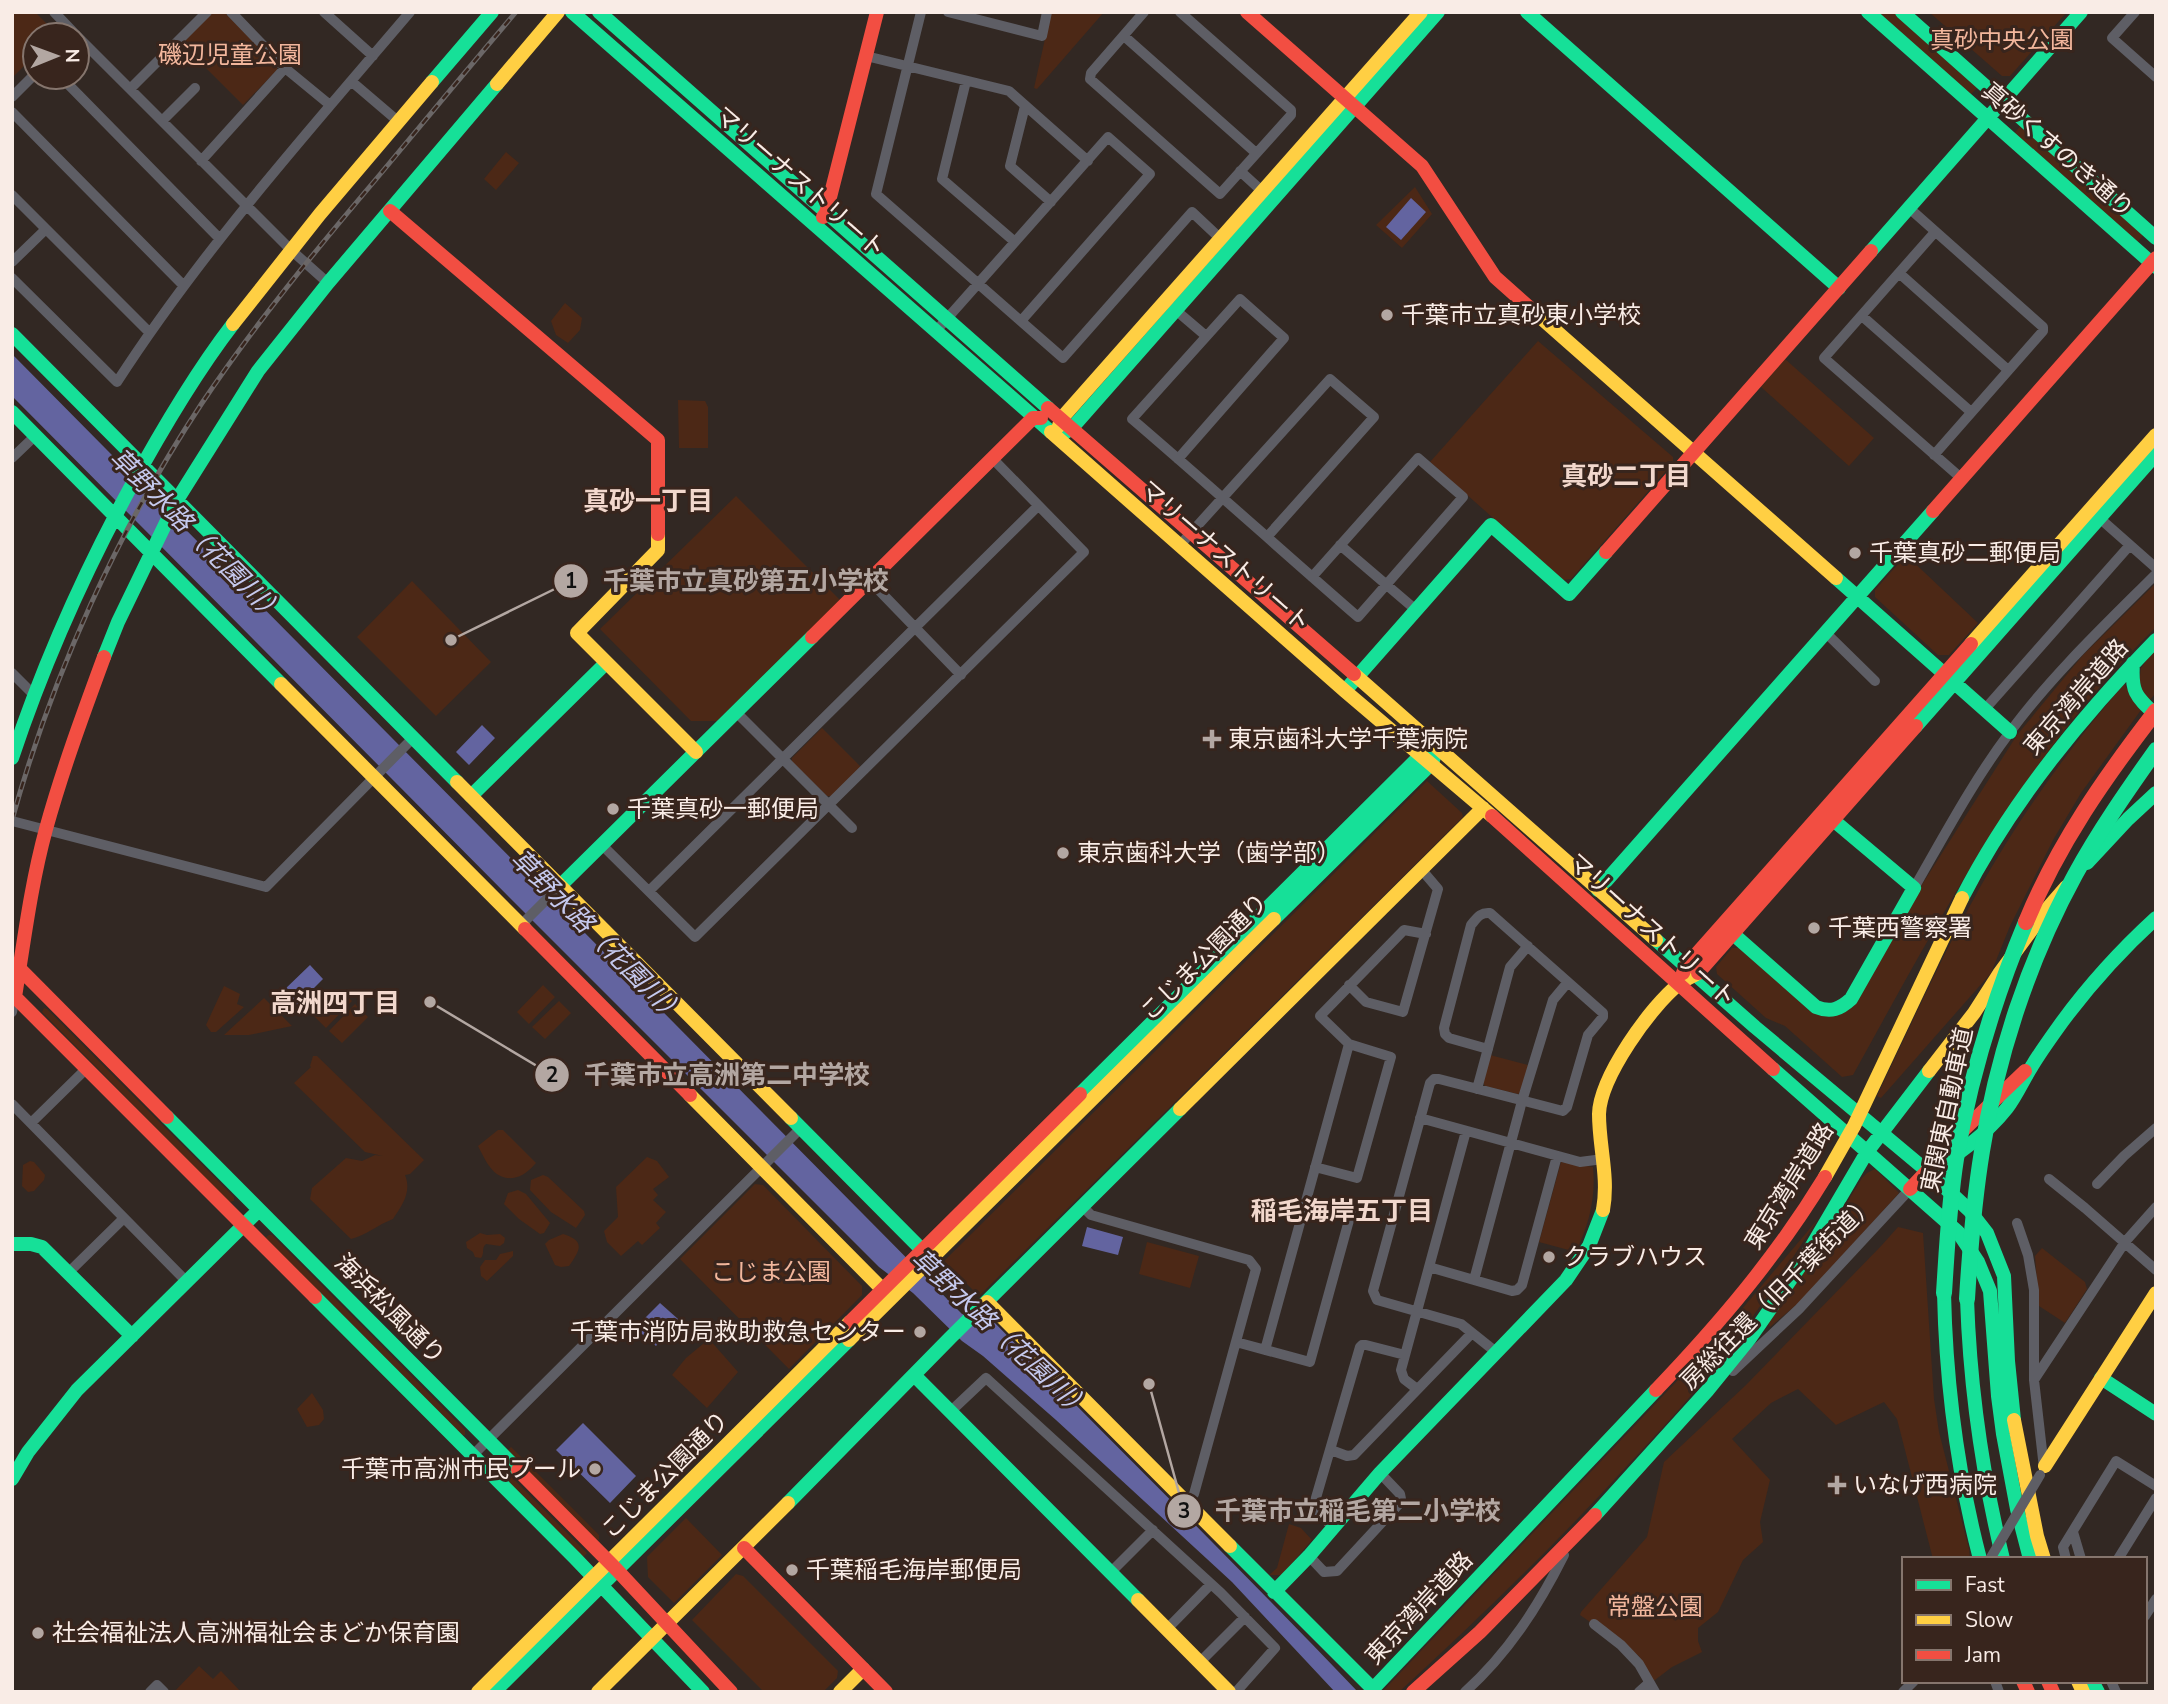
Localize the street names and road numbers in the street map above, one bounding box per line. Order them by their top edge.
street label: 真砂くすのき通り [1975,75,2141,225]
street label: マリーナストリート [708,99,892,265]
street label: マリーナストリート [1133,473,1317,639]
street label: 東京湾岸道路 [2017,632,2135,762]
street label: マリーナストリート [1561,846,1743,1014]
street label: こじま公園通り [1133,886,1275,1028]
street label: 東関東自動車道 [1914,1025,1980,1195]
street label: 東京湾岸道路 [1737,1116,1841,1256]
street label: 房総往還（旧千葉街道） [1673,1187,1883,1397]
street label: 海浜松風通り [328,1247,452,1371]
street label: こじま公園通り [594,1404,736,1546]
street label: 東京湾岸道路 [1358,1544,1480,1672]

